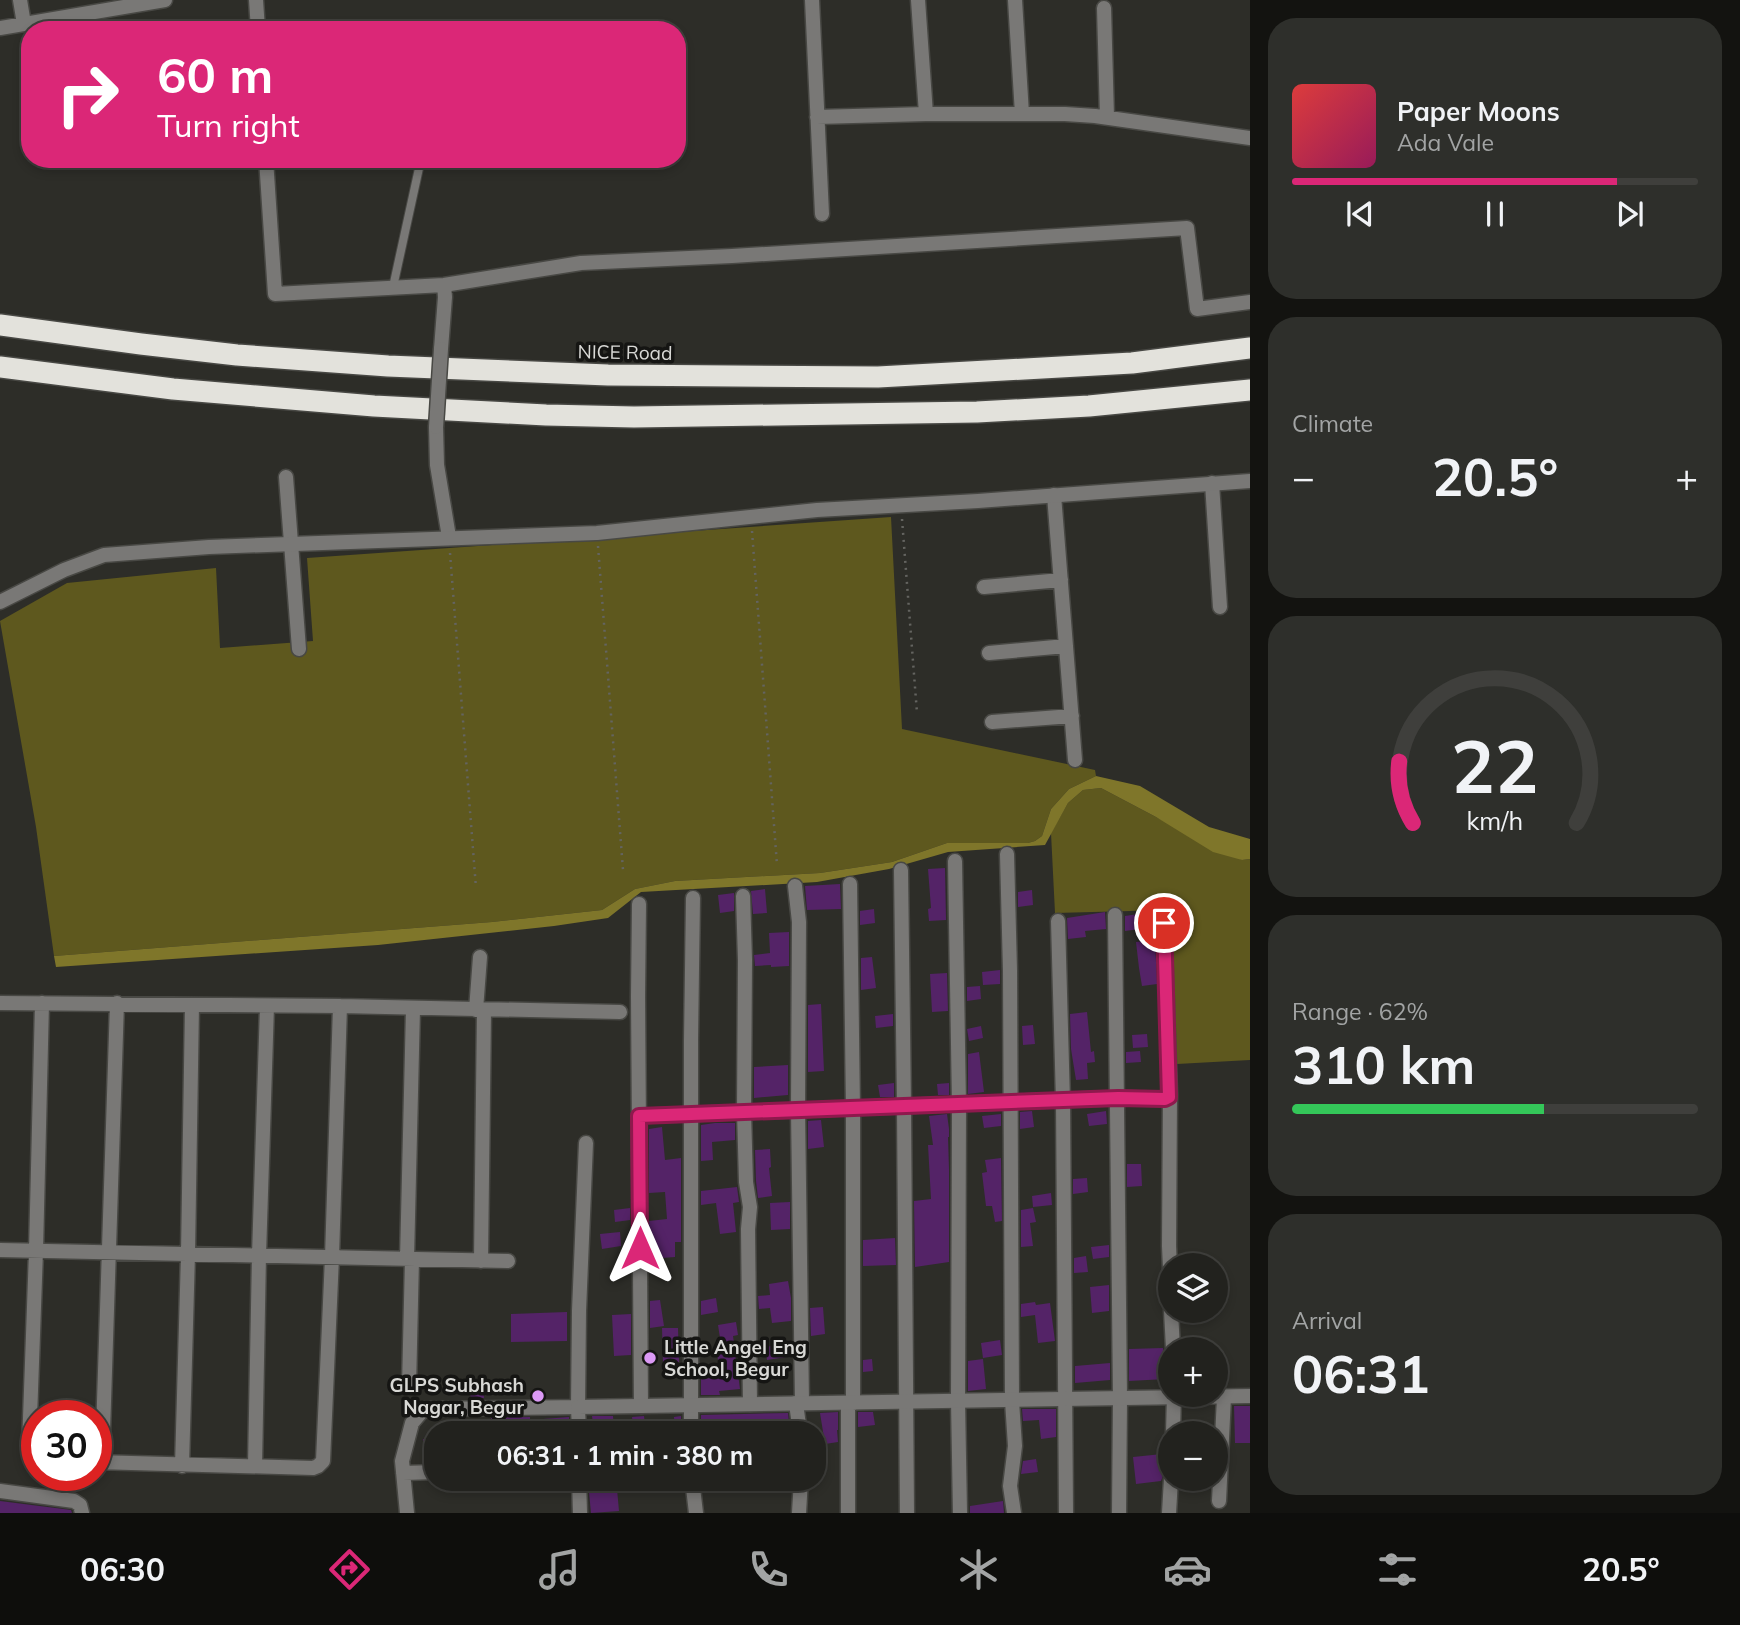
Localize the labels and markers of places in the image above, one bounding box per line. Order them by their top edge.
pin [1134,893,1194,953]
place label: Little Angel Eng School, Begur [664,1335,807,1381]
marker: Little Angel Eng School, Begur [642,1350,658,1366]
place label: GLPS Subhash Nagar, Begur [390,1373,525,1419]
marker: GLPS Subhash Nagar, Begur [530,1388,546,1404]

